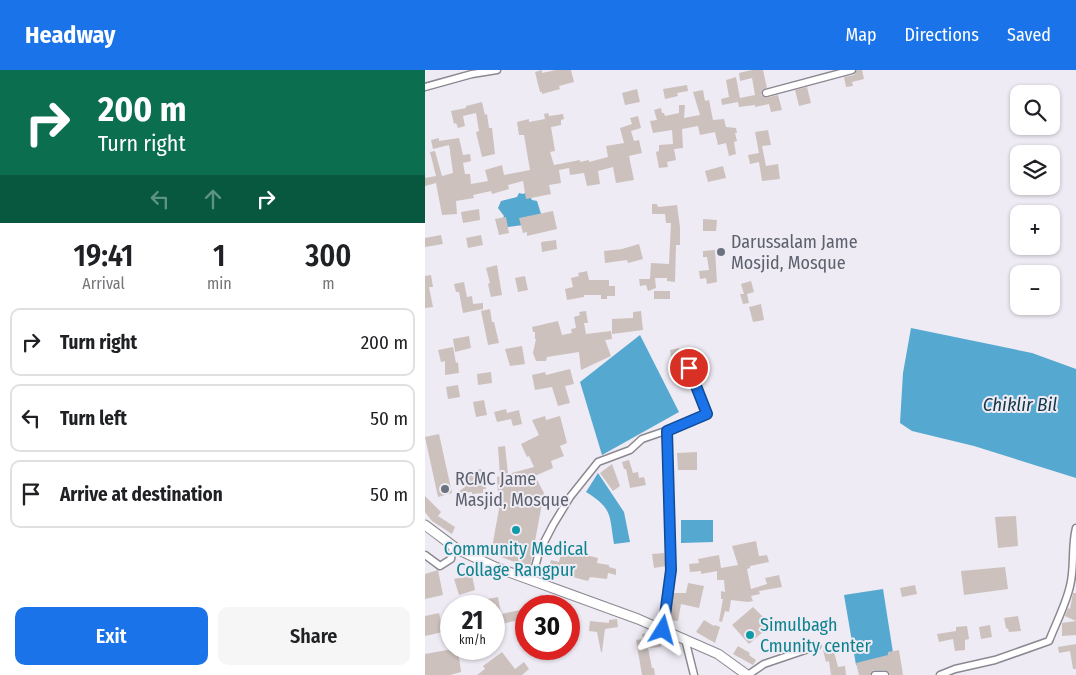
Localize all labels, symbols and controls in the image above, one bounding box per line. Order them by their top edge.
text: Headway [25,21,116,49]
text: Map [845,24,877,46]
text: Directions [905,24,979,46]
text: Saved [1007,24,1051,46]
map controls [1010,85,1060,315]
button: search [1010,85,1060,135]
text: 200 m [98,88,186,130]
icon: right [15,90,80,155]
text: Turn right [98,130,186,157]
button: layers [1010,145,1060,195]
icon: left [146,185,174,213]
icon: ahead [199,185,227,213]
icon: right [252,185,280,213]
button: + [1010,205,1060,255]
place label: Darussalam Jame Mosjid, Mosque [731,231,858,274]
text: 19:41 [73,238,134,274]
text: 1 [213,238,226,274]
text: 300 [305,238,352,274]
marker: Darussalam Jame Mosjid, Mosque [715,246,727,258]
button: − [1010,265,1060,315]
text: Arrival [82,274,125,293]
text: min [207,274,232,293]
text: m [322,274,335,293]
icon: right [17,328,45,356]
text: Turn right [60,331,137,354]
text: 200 m [361,331,408,354]
pin [668,347,710,389]
icon: arrive [675,354,703,382]
water label: Chiklir Bil [983,393,1057,416]
icon: left [17,404,45,432]
text: Turn left [60,407,127,430]
text: 50 m [370,407,408,430]
place label: RCMC Jame Masjid, Mosque [455,468,569,511]
icon: arrive [17,480,45,508]
text: Arrive at destination [60,483,223,506]
text: 50 m [370,483,408,506]
marker: RCMC Jame Masjid, Mosque [439,483,451,495]
marker: Community Medical Collage Rangpur [510,524,522,536]
place label: Community Medical Collage Rangpur [444,538,588,581]
speed limit sign: 30 [515,595,580,660]
position arrow [636,603,688,655]
text: 21 [462,606,483,636]
button: Exit [15,607,208,665]
button: Share [218,607,410,665]
place label: Simulbagh Cmunity center [760,614,871,657]
marker: Simulbagh Cmunity center [744,629,756,641]
text: km/h [459,633,486,647]

